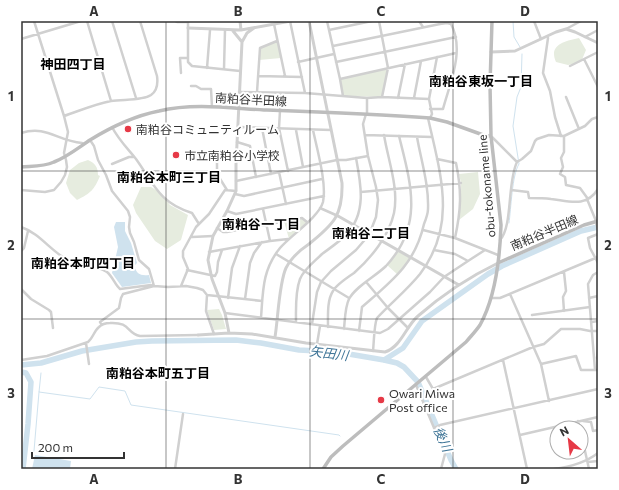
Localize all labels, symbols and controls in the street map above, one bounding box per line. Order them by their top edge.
text: A [89,3,99,19]
text: B [234,3,243,19]
text: C [377,3,386,19]
text: D [520,3,530,19]
district label: 神田四丁目 [40,56,106,72]
district label: 南粕谷東坂一丁目 [429,73,533,89]
text: 1 [8,88,14,104]
text: 1 [605,88,611,104]
street label: 南粕谷半田線 [215,90,287,108]
place label: 南粕谷コミュニティルーム [136,122,279,136]
marker: 南粕谷コミュニティルーム [123,124,133,134]
street label: obu-tokoname line [475,134,497,238]
place label: 市立南粕谷小学校 [184,148,280,162]
marker: 市立南粕谷小学校 [171,150,181,160]
district label: 南粕谷本町三丁目 [117,169,221,185]
street label: 南粕谷半田線 [508,211,580,253]
district label: 南粕谷一丁目 [222,216,300,232]
district label: 南粕谷二丁目 [332,225,410,241]
text: 2 [7,237,15,253]
text: 2 [604,237,612,253]
district label: 南粕谷本町四丁目 [31,255,135,271]
water label: 矢田川 [309,343,351,364]
district label: 南粕谷本町五丁目 [106,365,210,381]
text: 3 [7,385,15,401]
text: 3 [604,385,612,401]
place label: Owari Miwa Post office [389,386,455,414]
marker: Owari Miwa Post office [376,395,386,405]
north arrow [549,420,589,460]
text: N [557,423,571,438]
water label: 後川 [430,424,456,456]
scale bar [32,434,124,460]
text: 200 m [38,440,73,454]
text: A [89,471,99,487]
text: B [234,471,243,487]
text: C [377,471,386,487]
text: D [520,471,530,487]

